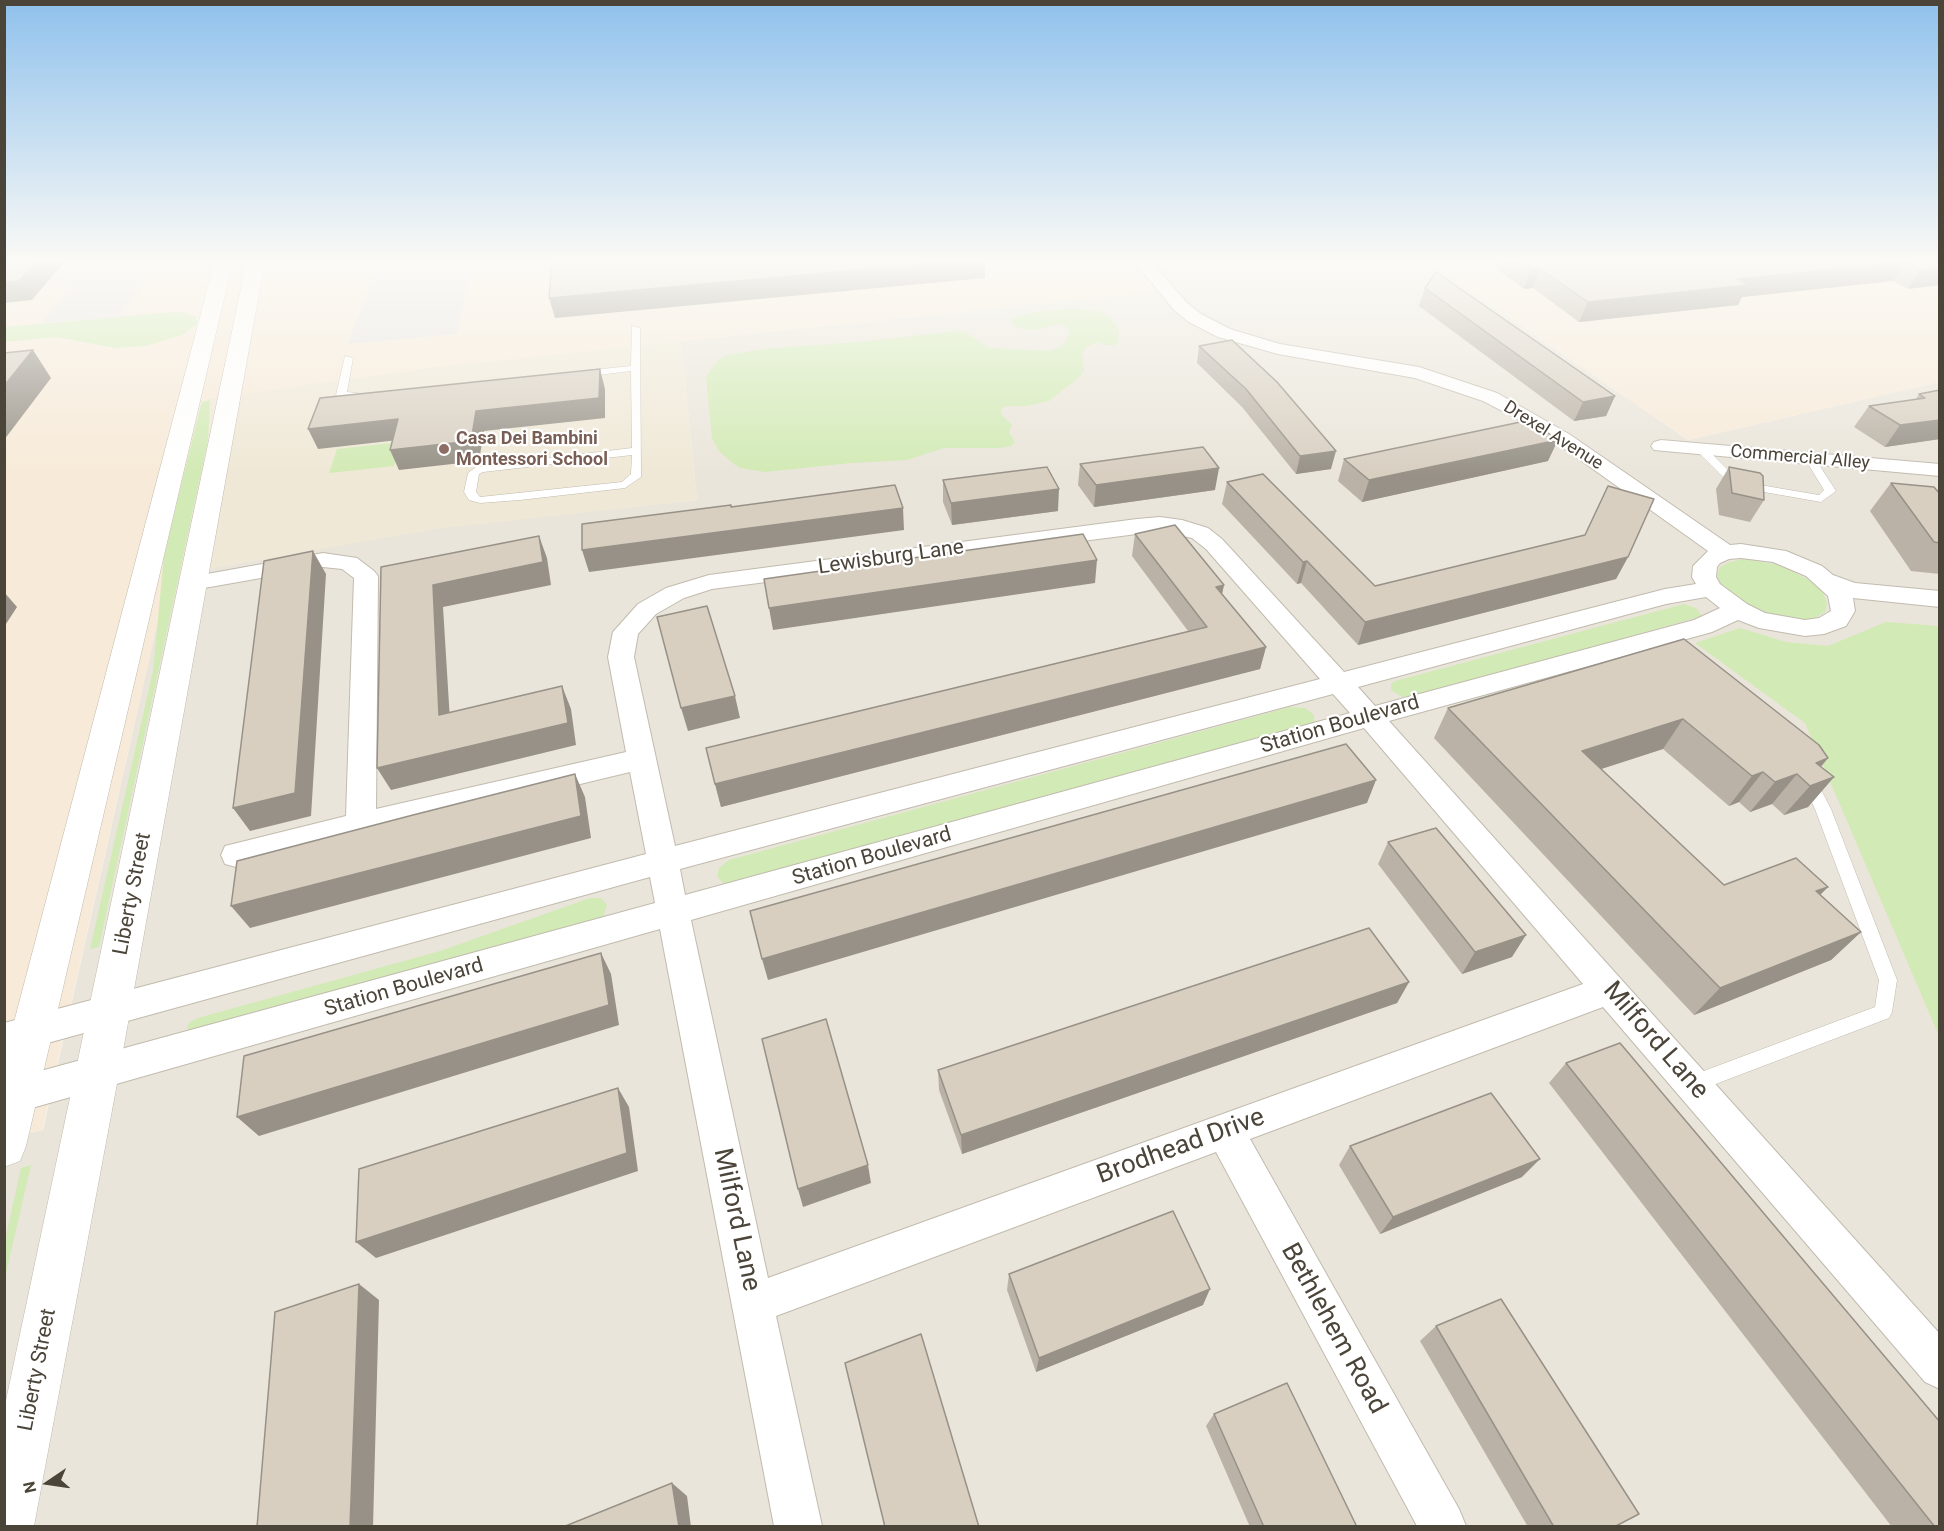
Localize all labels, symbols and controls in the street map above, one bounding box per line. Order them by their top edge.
street label: Drexel Avenue [1499,397,1607,475]
place label: Casa Dei Bambini Montessori School [456,428,608,470]
street label: Commercial Alley [1729,441,1871,475]
marker: Casa Dei Bambini Montessori School [437,442,451,456]
street label: Lewisburg Lane [816,535,966,581]
street label: Station Boulevard [1257,690,1423,760]
street label: Station Boulevard [789,822,955,892]
street label: Liberty Street [109,831,157,957]
street label: Station Boulevard [321,953,487,1023]
street label: Milford Lane [1596,976,1714,1106]
street label: Brodhead Drive [1093,1102,1269,1192]
street label: Milford Lane [706,1146,766,1294]
street label: Bethlehem Road [1273,1238,1393,1420]
street label: Liberty Street [14,1307,62,1433]
north arrow [18,1453,78,1513]
text: N [19,1480,41,1495]

